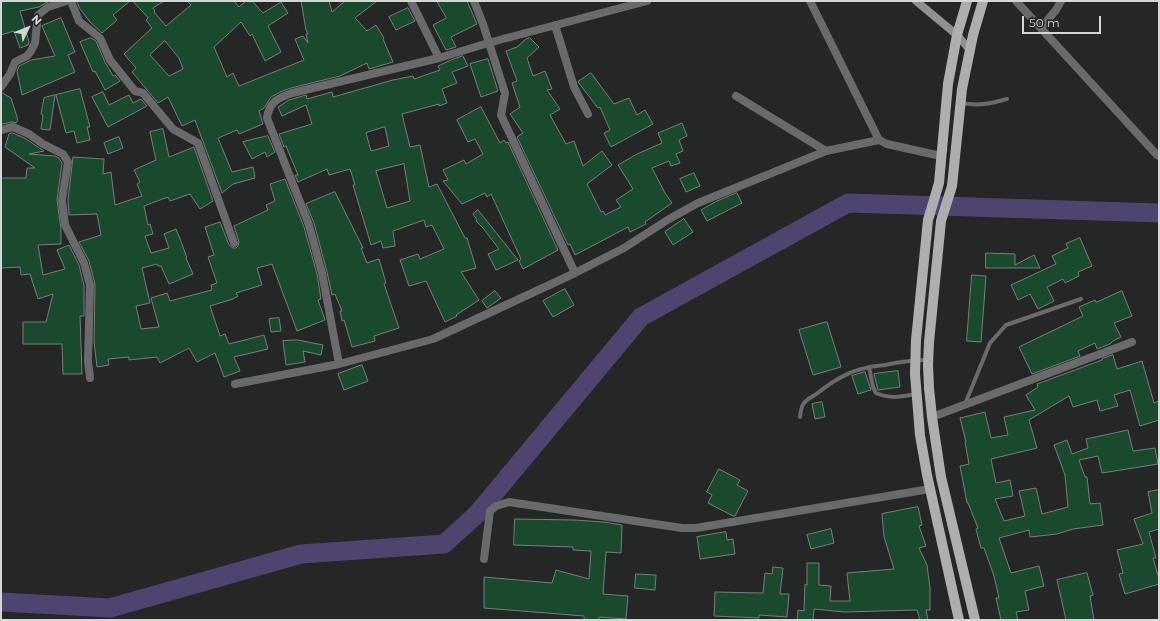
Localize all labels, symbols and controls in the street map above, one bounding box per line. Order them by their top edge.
north arrow [8,8,48,48]
scale bar [1024,8,1103,34]
text: N [29,12,45,28]
text: 50 m [1029,15,1060,30]

